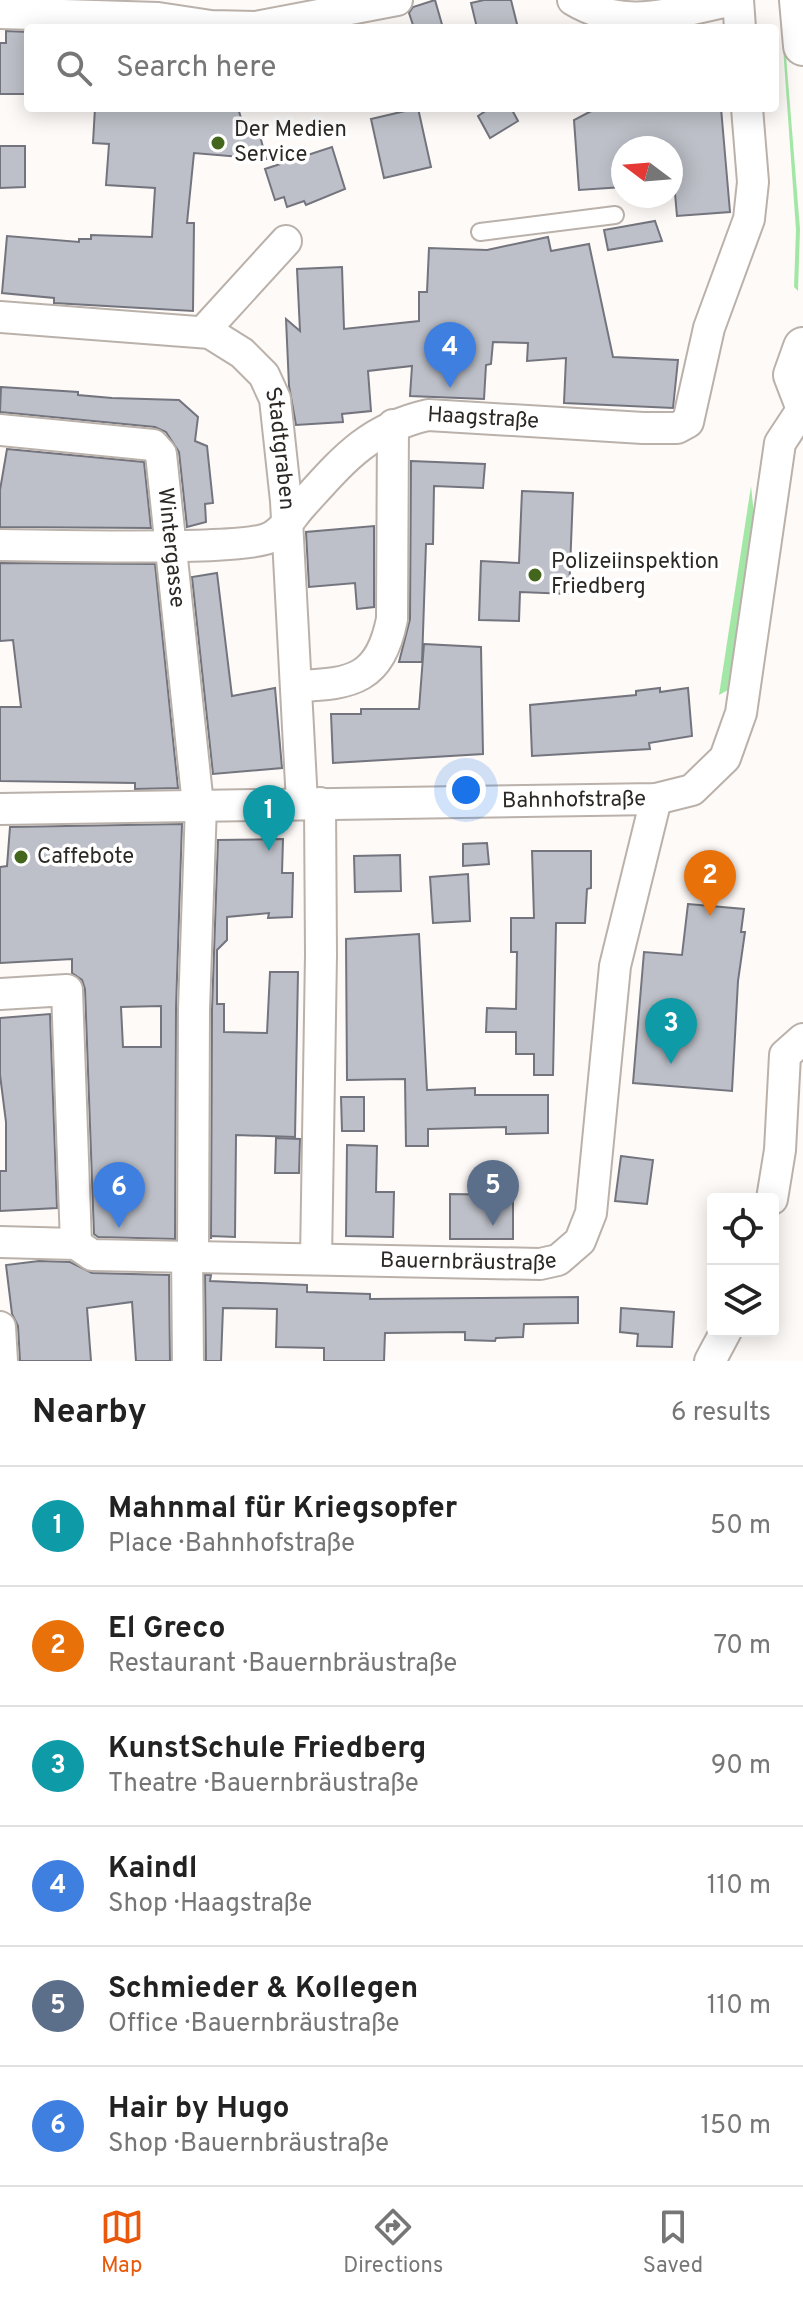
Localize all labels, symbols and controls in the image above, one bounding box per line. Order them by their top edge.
search box [24,24,779,112]
icon: search [52,46,96,90]
text: Search here [116,50,276,87]
place label: Der Medien Service [234,117,347,169]
marker: Der Medien Service [209,134,227,152]
north arrow [611,136,683,208]
pin: 4 [424,322,476,388]
street label: Stadtgraben [258,383,300,511]
street label: Haagstraße [426,401,540,435]
street label: Wintergasse [151,486,191,609]
place label: Polizeiinspektion Friedberg [551,549,719,601]
marker: Polizeiinspektion Friedberg [526,566,544,584]
your location [446,770,486,810]
pin: 1 [243,785,295,851]
street label: Bahnhofstraße [502,786,646,815]
place label: Caffebote [37,844,134,871]
marker: Caffebote [12,848,30,866]
pin: 2 [684,850,736,916]
pin: 3 [645,998,697,1064]
pin: 5 [467,1160,519,1226]
pin: 6 [93,1162,145,1228]
map controls [707,1193,779,1337]
button: locate [707,1193,779,1265]
street label: Bauernbräustraße [380,1247,559,1278]
button: layers [707,1265,779,1337]
text: Nearby [32,1392,147,1435]
text: 6 results [671,1397,771,1430]
text: Mahnmal für Kriegsopfer [108,1491,457,1528]
text: 1 [53,1510,63,1543]
text: 50 m [710,1510,771,1543]
text: Place · Bahnhofstraße [108,1528,355,1561]
text: El Greco [108,1611,226,1648]
text: 2 [50,1630,66,1663]
text: 70 m [713,1630,771,1663]
text: Restaurant · Bauernbräustraße [108,1648,457,1681]
text: KunstSchule Friedberg [108,1731,426,1768]
text: 3 [50,1750,66,1783]
text: 90 m [711,1750,771,1783]
text: Theatre · Bauernbräustraße [108,1768,419,1801]
text: Kaindl [108,1851,198,1888]
text: 4 [50,1870,66,1903]
text: 110 m [707,1870,771,1903]
text: Shop · Haagstraße [108,1888,312,1921]
text: Schmieder & Kollegen [108,1971,418,2008]
text: 5 [50,1990,66,2023]
text: 110 m [707,1990,771,2023]
text: Office · Bauernbräustraße [108,2008,400,2041]
text: Hair by Hugo [108,2091,289,2128]
text: 6 [50,2110,66,2143]
text: 150 m [700,2110,771,2143]
text: Shop · Bauernbräustraße [108,2128,389,2161]
tab: Map [100,2205,144,2280]
tab: Directions [343,2205,443,2280]
tab: Saved [643,2205,703,2280]

